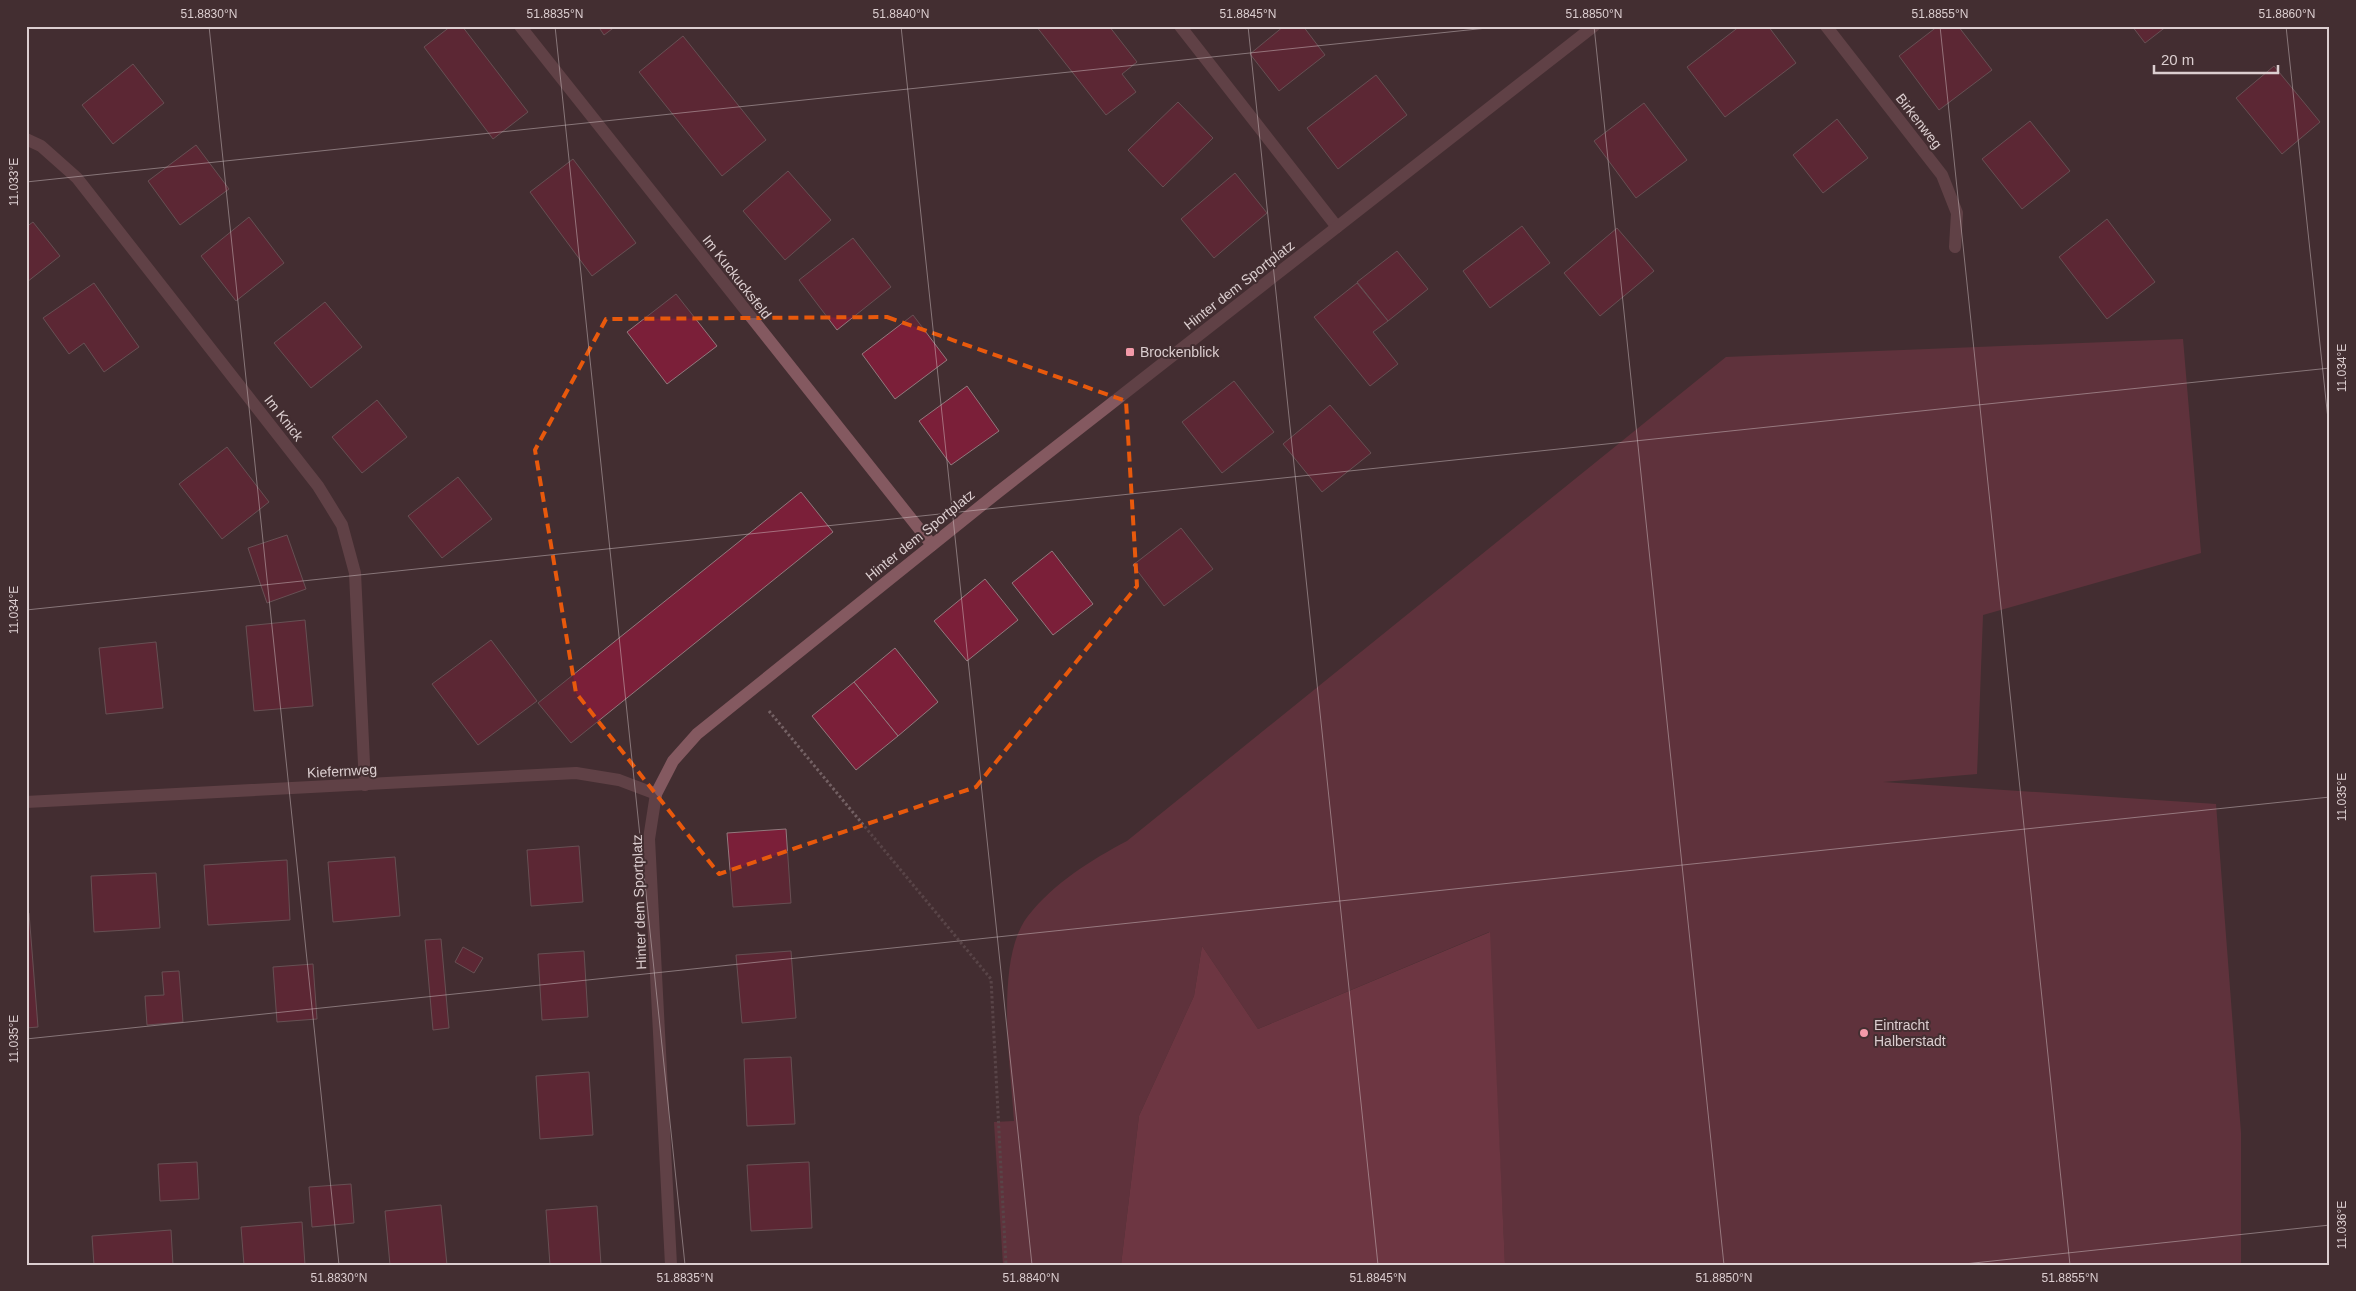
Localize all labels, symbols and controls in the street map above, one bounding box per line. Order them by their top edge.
text: 51.8830°N [181,7,237,21]
text: 51.8835°N [527,7,583,21]
text: 51.8840°N [873,7,929,21]
text: 51.8845°N [1220,7,1276,21]
text: 51.8850°N [1566,7,1622,21]
text: 51.8855°N [1912,7,1968,21]
text: 51.8860°N [2259,7,2315,21]
scale bar [2154,42,2277,74]
text: 20 m [2161,51,2194,68]
street label: Birkenweg [1893,90,1945,152]
text: 11.033°E [7,158,21,206]
street label: Im Kuckucksfeld [699,232,775,322]
street label: Hinter dem Sportplatz [1181,237,1297,333]
place label: Brockenblick [1140,344,1220,360]
text: 11.034°E [2335,344,2349,392]
marker: Brockenblick [1124,346,1136,358]
street label: Im Knick [261,392,307,445]
street label: Hinter dem Sportplatz [862,486,978,584]
text: 11.034°E [7,586,21,634]
street label: Kiefernweg [307,761,377,781]
text: 11.035°E [2335,773,2349,821]
street label: Hinter dem Sportplatz [629,834,649,970]
text: 11.035°E [7,1015,21,1063]
place label: Eintracht Halberstadt [1874,1017,1946,1049]
marker: Eintracht Halberstadt [1858,1027,1870,1039]
text: 11.036°E [2335,1201,2349,1249]
text: 51.8830°N [311,1271,367,1285]
text: 51.8835°N [657,1271,713,1285]
text: 51.8840°N [1003,1271,1059,1285]
text: 51.8845°N [1350,1271,1406,1285]
text: 51.8850°N [1696,1271,1752,1285]
text: 51.8855°N [2042,1271,2098,1285]

